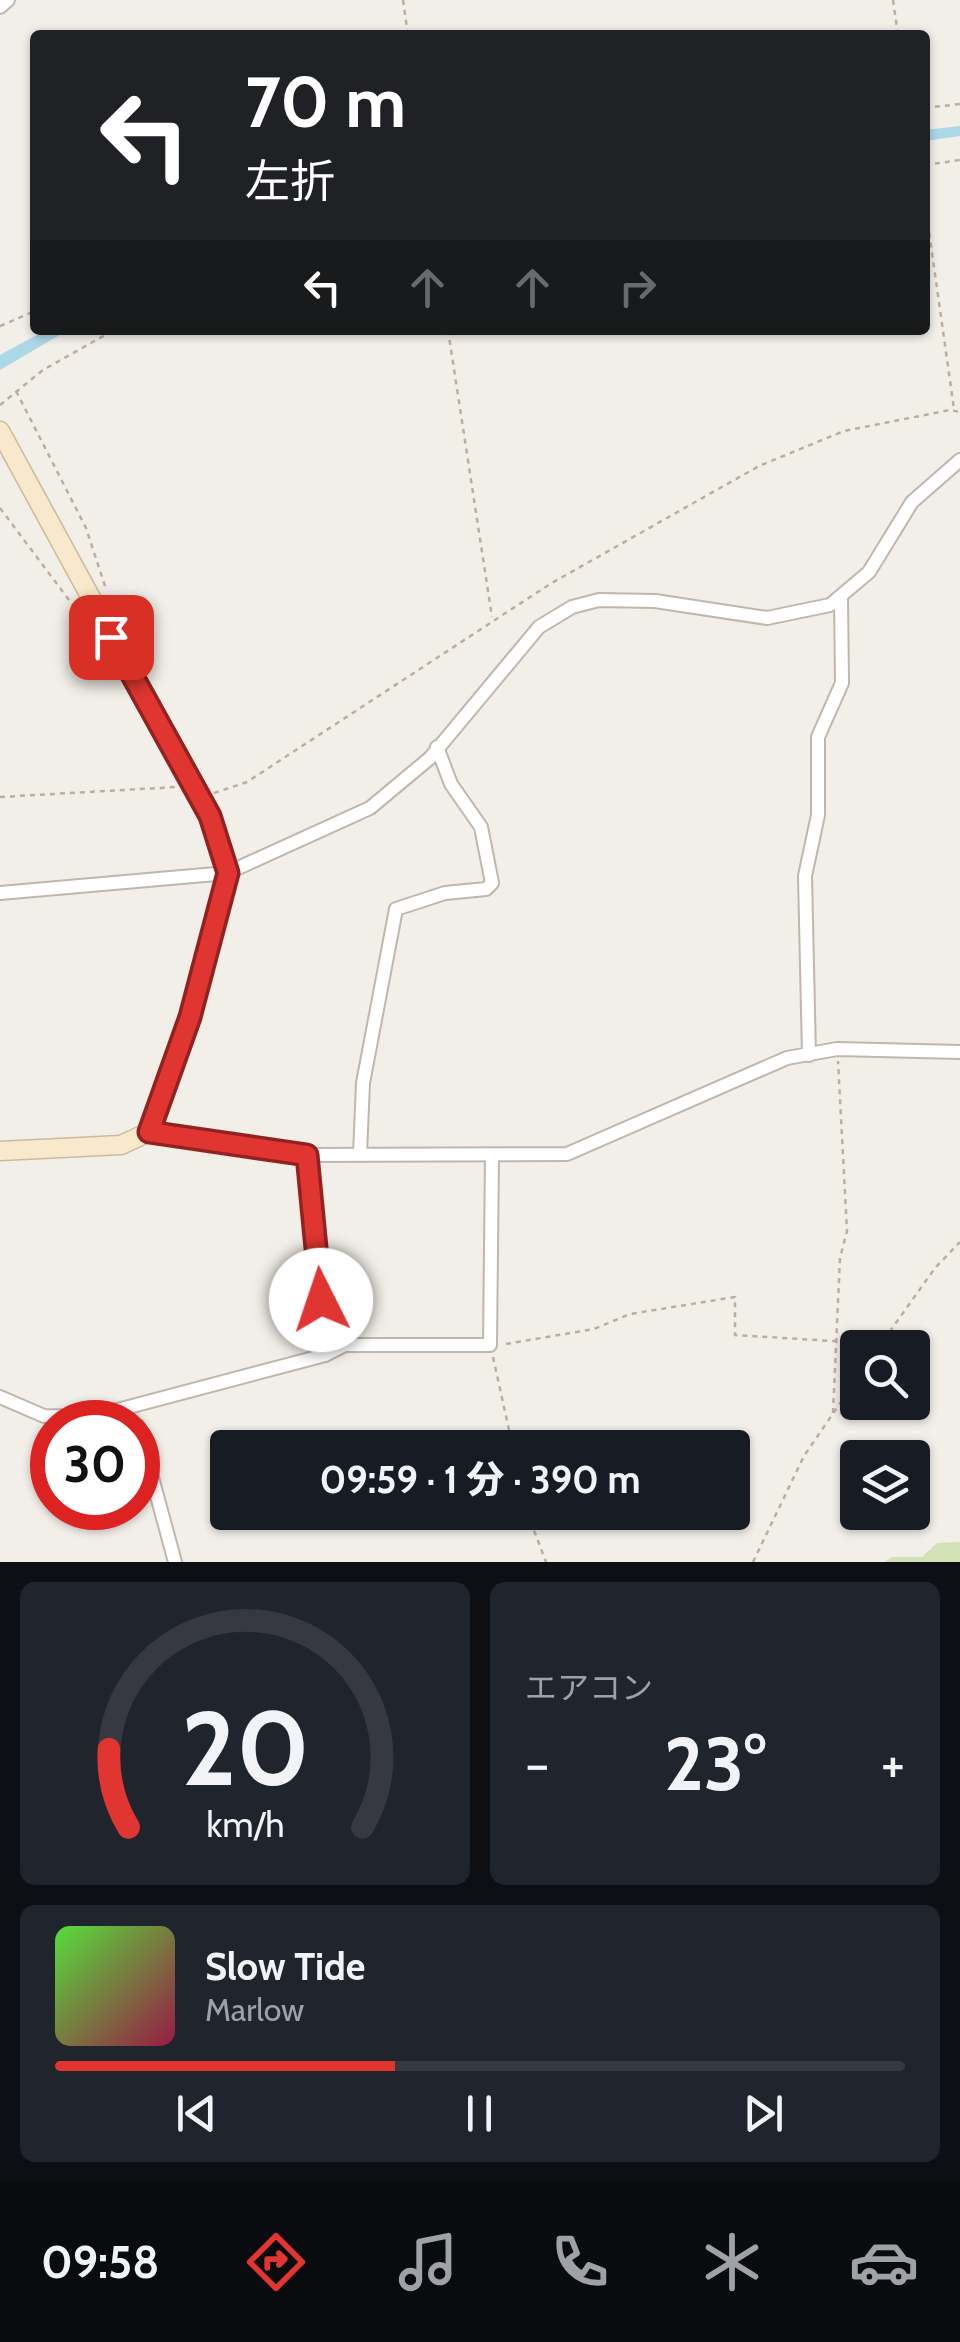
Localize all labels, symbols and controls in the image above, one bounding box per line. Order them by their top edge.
text: 70 m [245,59,406,145]
icon: left [80,70,210,200]
text: 左折 [245,154,335,208]
icon: left [295,260,350,315]
icon: ahead [400,260,455,315]
icon: ahead [505,260,560,315]
icon: right [610,260,665,315]
pin [69,595,154,680]
icon: arrive [84,610,139,665]
position arrow [269,1248,373,1352]
map controls [840,1330,930,1530]
button: search [840,1330,930,1420]
speed limit sign: 30 [30,1400,160,1530]
button: layers [840,1440,930,1530]
text: 09:59 · 1 分 · 390 m [319,1456,641,1503]
text: エアコン [525,1668,653,1707]
text: 20 [181,1685,309,1811]
text: 23° [664,1718,766,1809]
text: − [525,1730,549,1797]
text: + [881,1730,905,1797]
text: km/h [206,1803,284,1846]
text: Slow Tide [205,1943,365,1990]
text: Marlow [205,1990,304,2029]
icon: previous [169,2086,224,2141]
icon: pause [452,2086,507,2141]
icon: next [736,2086,791,2141]
icon: directions [241,2227,311,2297]
icon: music [393,2227,463,2297]
icon: phone [545,2227,615,2297]
icon: climate [697,2227,767,2297]
icon: car [849,2227,919,2297]
text: 09:58 [41,2235,159,2289]

